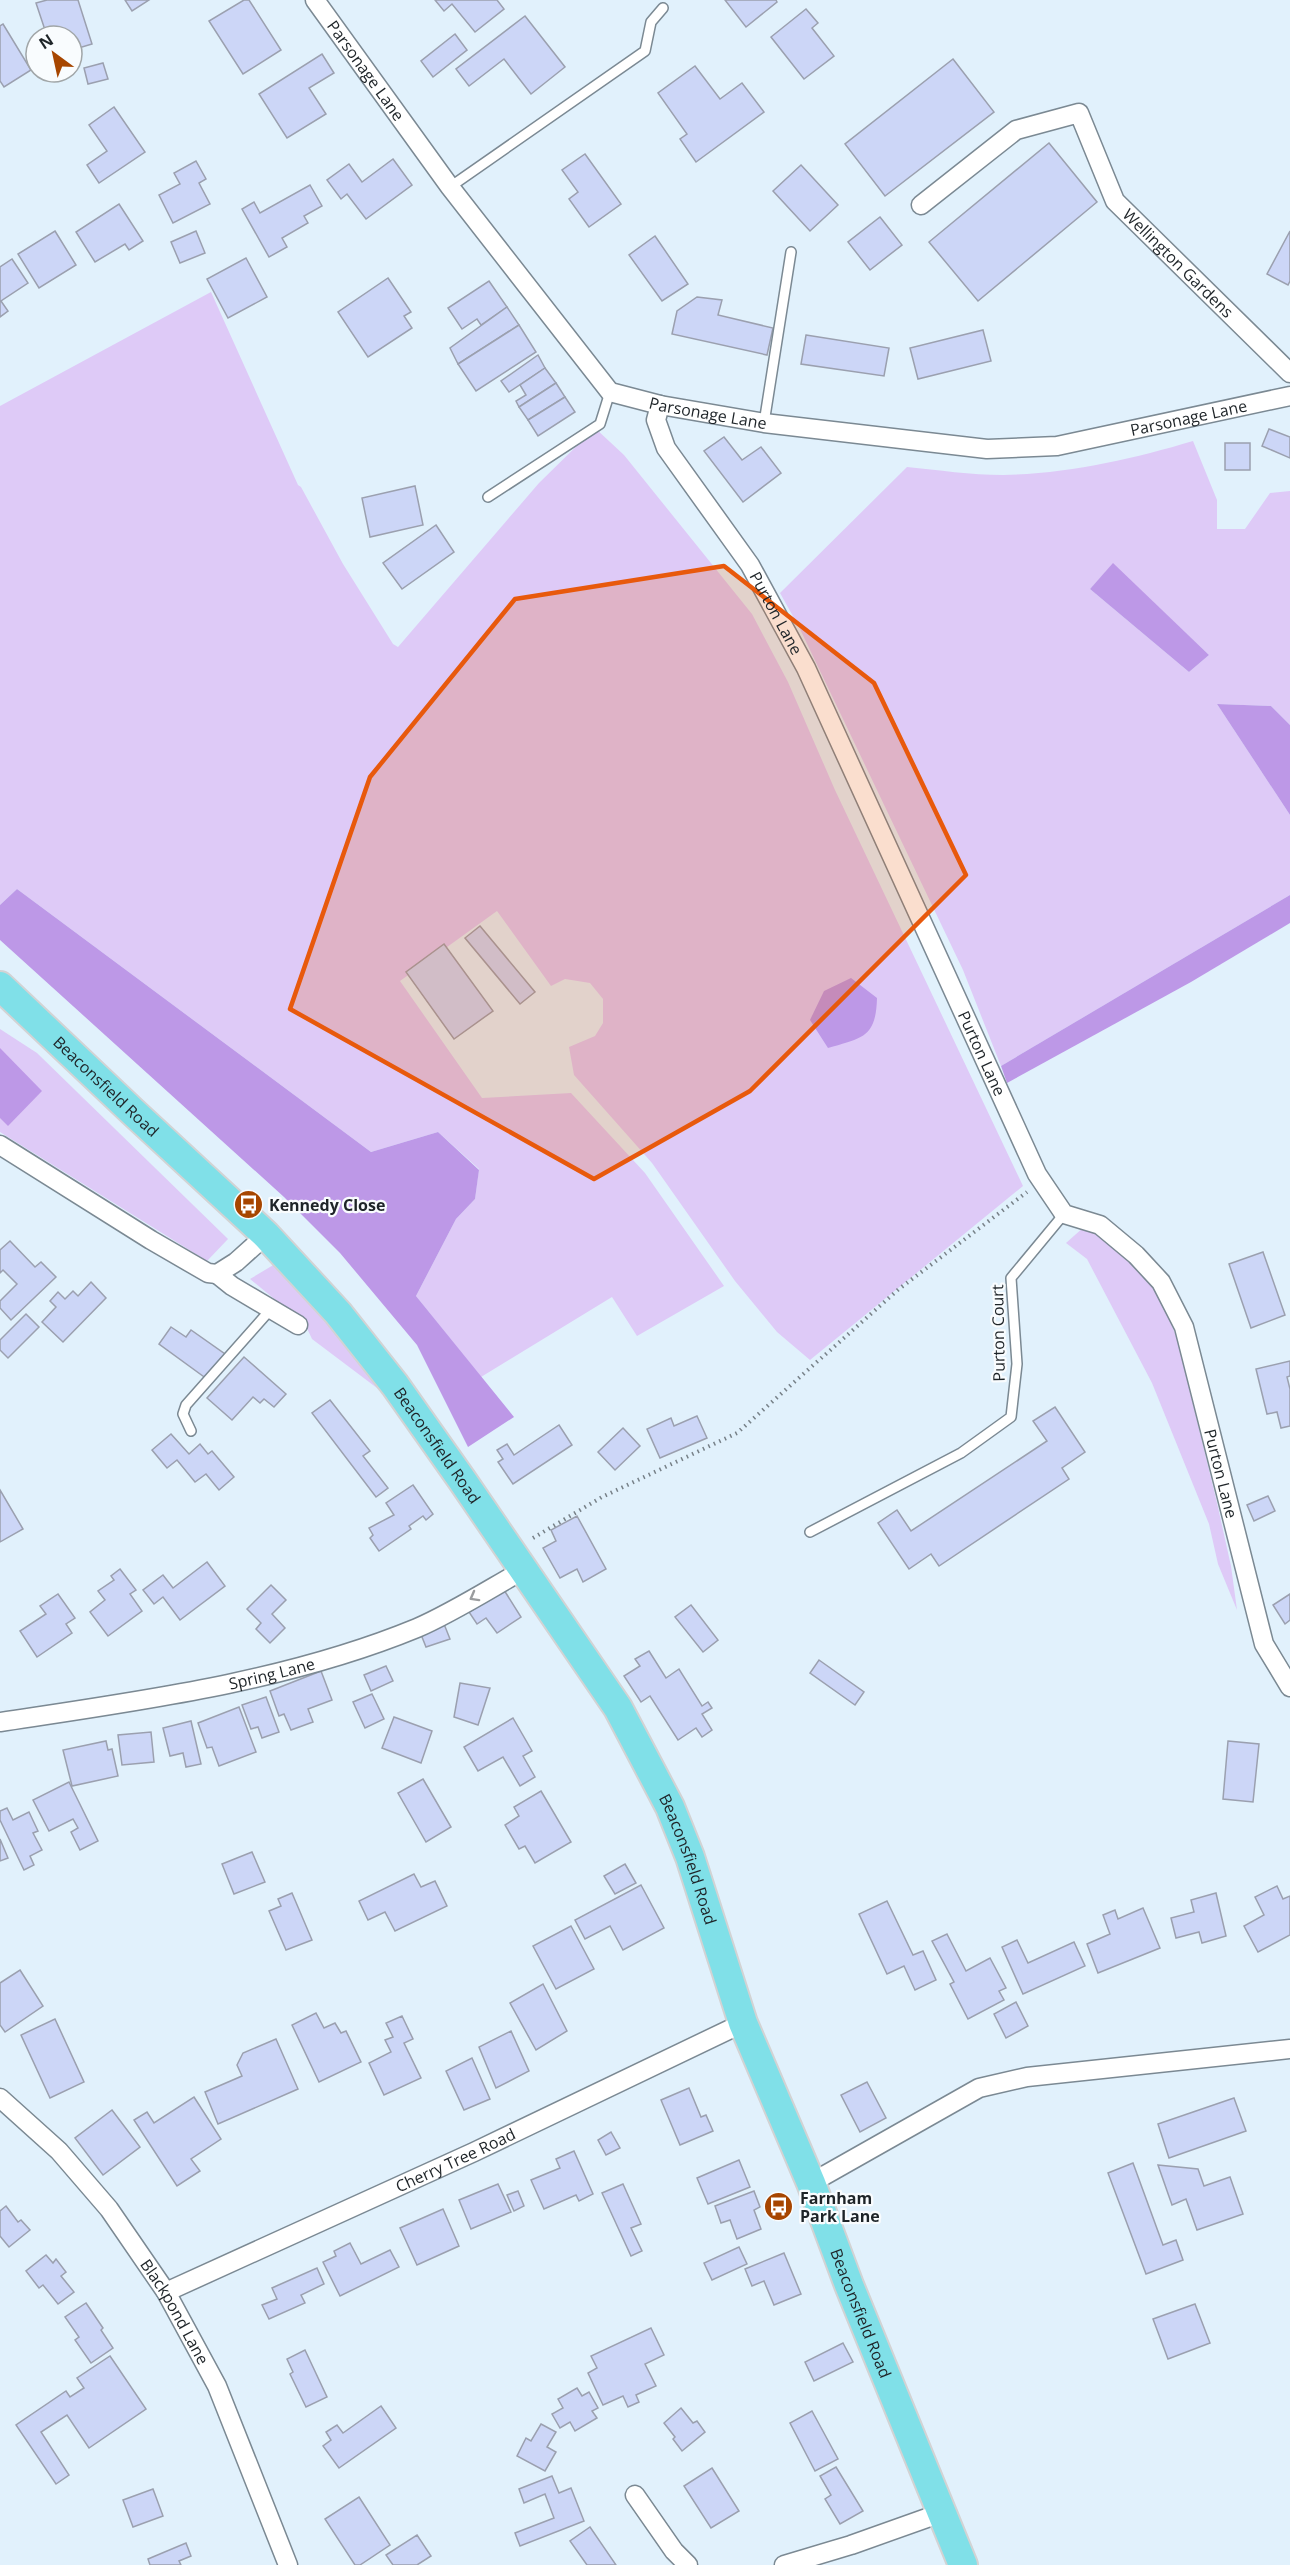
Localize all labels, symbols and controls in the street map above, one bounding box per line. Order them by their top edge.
street label: Parsonage Lane [322,16,410,125]
north arrow [24,24,84,84]
text: N [34,29,57,54]
street label: Wellington Gardens [1118,204,1238,322]
street label: Parsonage Lane [647,392,768,434]
street label: Parsonage Lane [1128,395,1249,441]
street label: Purton Lane [745,568,808,658]
street label: Purton Lane [953,1007,1011,1099]
street label: Beaconsfield Road [48,1031,164,1142]
bus stop icon: Kennedy Close [232,1189,264,1221]
place label: Kennedy Close [269,1194,385,1216]
street label: Purton Court [986,1284,1010,1382]
street label: Beaconsfield Road [389,1383,486,1508]
street label: Purton Lane [1199,1427,1243,1521]
one-way arrow [469,1590,480,1601]
street label: Spring Lane [227,1652,317,1695]
street label: Beaconsfield Road [654,1790,722,1927]
street label: Cherry Tree Road [392,2123,519,2197]
place label: Farnham Park Lane [800,2187,880,2227]
bus stop icon: Farnham Park Lane [763,2191,795,2223]
street label: Beaconsfield Road [825,2245,897,2381]
street label: Blackpond Lane [135,2255,214,2368]

